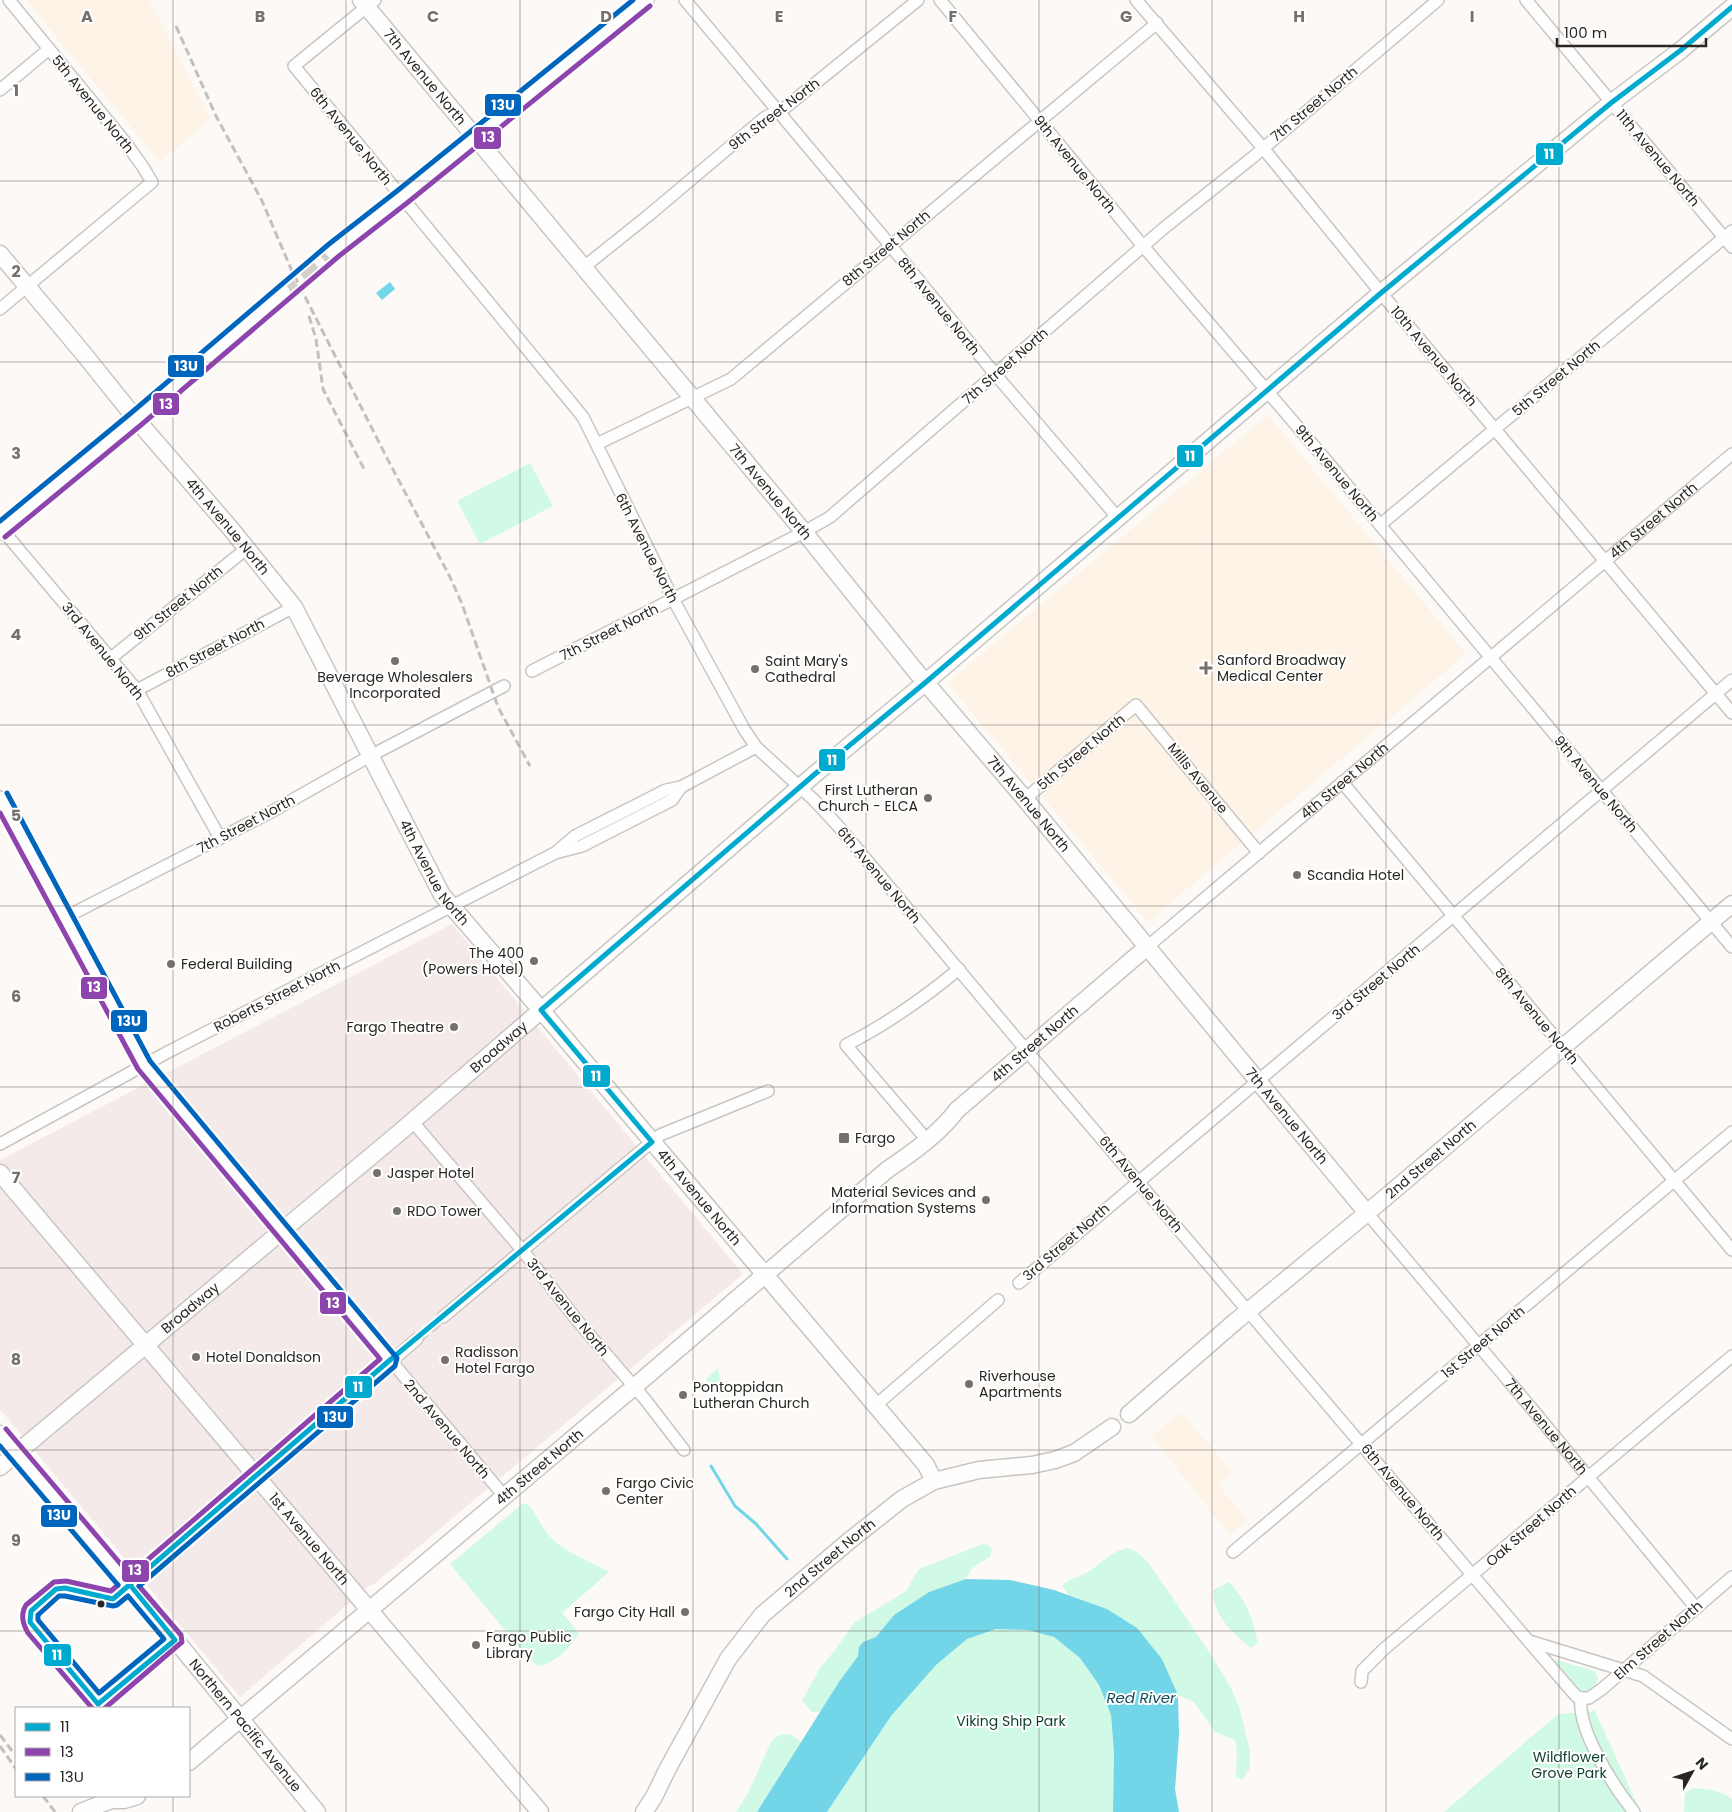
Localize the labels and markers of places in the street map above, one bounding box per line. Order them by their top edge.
place label: Sanford Broadway Medical Center [1217,650,1346,686]
place label: Saint Mary's Cathedral [765,651,848,687]
marker: Beverage Wholesalers Incorporated [389,655,401,667]
marker: Sanford Broadway Medical Center [1199,661,1213,675]
marker: Saint Mary's Cathedral [749,663,761,675]
place label: Beverage Wholesalers Incorporated [317,667,473,703]
place label: First Lutheran Church - ELCA [818,780,918,816]
marker: First Lutheran Church - ELCA [922,792,934,804]
place label: Scandia Hotel [1307,865,1404,885]
marker: Scandia Hotel [1291,869,1303,881]
place label: The 400 (Powers Hotel) [422,943,524,979]
place label: Federal Building [181,954,293,974]
marker: The 400 (Powers Hotel) [528,955,540,967]
marker: Federal Building [165,958,177,970]
place label: Fargo Theatre [346,1017,444,1037]
marker: Fargo Theatre [448,1021,460,1033]
place label: Fargo [855,1128,895,1148]
marker: Fargo [837,1131,851,1145]
place label: Jasper Hotel [387,1163,474,1183]
marker: Jasper Hotel [371,1167,383,1179]
place label: Material Sevices and Information Systems [831,1182,976,1218]
marker: Material Sevices and Information Systems [980,1194,992,1206]
place label: RDO Tower [407,1201,482,1221]
marker: RDO Tower [391,1205,403,1217]
place label: Radisson Hotel Fargo [455,1342,535,1378]
place label: Hotel Donaldson [206,1347,321,1367]
marker: Hotel Donaldson [190,1351,202,1363]
marker: Radisson Hotel Fargo [439,1354,451,1366]
place label: Riverhouse Apartments [979,1366,1062,1402]
place label: Pontoppidan Lutheran Church [693,1377,810,1413]
marker: Riverhouse Apartments [963,1378,975,1390]
marker: Pontoppidan Lutheran Church [677,1389,689,1401]
place label: Fargo Civic Center [616,1473,694,1509]
marker: Fargo Civic Center [600,1485,612,1497]
unlabelled marker [96,1599,106,1609]
place label: Fargo City Hall [574,1602,675,1622]
marker: Fargo City Hall [679,1606,691,1618]
place label: Fargo Public Library [486,1627,572,1663]
marker: Fargo Public Library [470,1639,482,1651]

